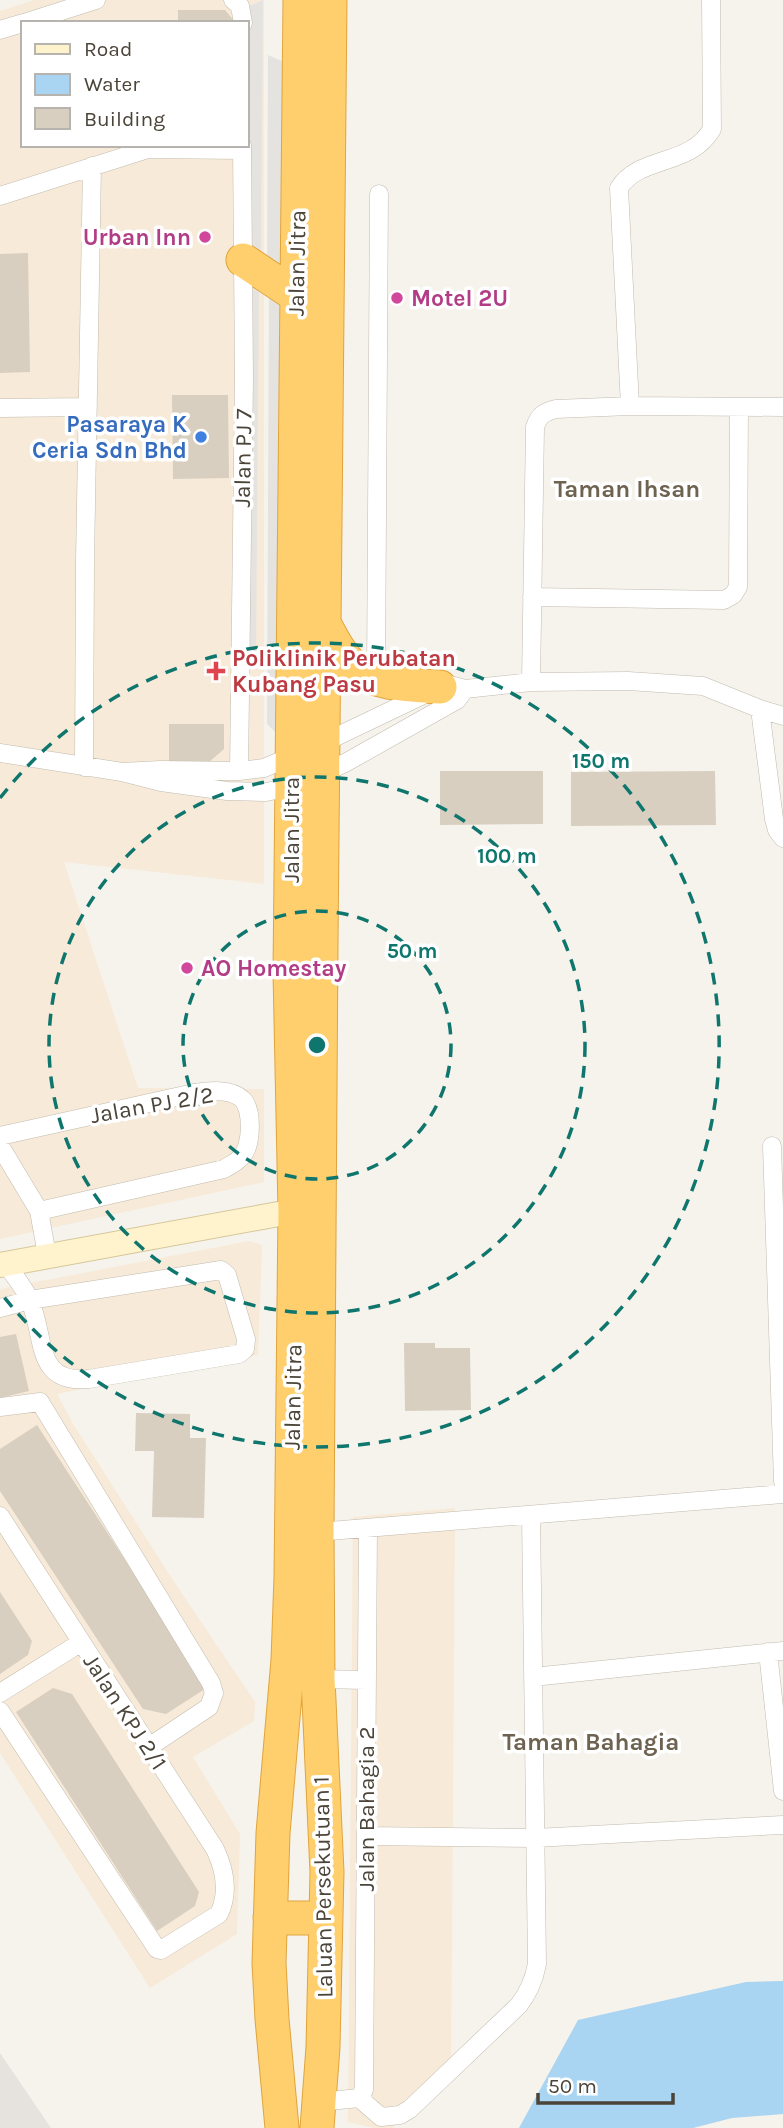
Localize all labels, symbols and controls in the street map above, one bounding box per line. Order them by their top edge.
legend [21,21,248,147]
text: Road [84,37,132,61]
text: Water [84,72,140,96]
text: Building [84,107,165,131]
street label: Jalan Jitra [283,210,311,316]
place label: Urban Inn [83,224,191,251]
marker: Urban Inn [197,229,213,245]
place label: Motel 2U [411,285,508,312]
marker: Motel 2U [389,290,405,306]
street label: Jalan PJ 7 [229,408,257,508]
place label: Pasaraya K Ceria Sdn Bhd [32,411,187,464]
marker: Pasaraya K Ceria Sdn Bhd [193,429,209,445]
district label: Taman Ihsan [554,475,700,503]
place label: Poliklinik Perubatan Kubang Pasu [232,645,456,698]
marker: Poliklinik Perubatan Kubang Pasu [206,661,226,681]
text: 150 m [572,749,630,773]
street label: Jalan Jitra [278,777,305,883]
text: 100 m [477,844,537,868]
text: 50 m [387,939,437,963]
place label: AO Homestay [201,955,347,982]
marker: AO Homestay [179,960,195,976]
centre of rings [305,1033,329,1057]
street label: Jalan PJ 2/2 [88,1081,216,1129]
street label: Jalan Jitra [279,1344,307,1450]
street label: Jalan KPJ 2/1 [78,1649,172,1775]
street label: Jalan Bahagia 2 [353,1726,380,1892]
district label: Taman Bahagia [503,1728,679,1756]
street label: Laluan Persekutuan 1 [308,1776,338,1998]
scale bar [538,2062,673,2106]
text: 50 m [548,2074,597,2098]

